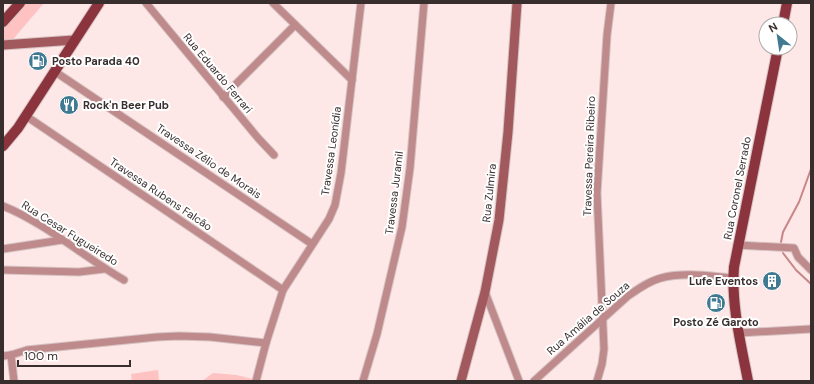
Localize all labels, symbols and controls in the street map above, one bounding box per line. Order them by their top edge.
north arrow [758,16,798,56]
text: N [766,19,780,35]
street label: Rua Eduardo Ferrari [180,30,256,116]
fuel station icon: Posto Parada 40 [27,50,49,72]
place label: Posto Parada 40 [52,54,140,68]
restaurant icon: Rock'n Beer Pub [58,94,80,116]
street label: Travessa Pereira Ribeiro [580,96,598,216]
place label: Rock'n Beer Pub [83,98,169,112]
street label: Travessa Leonídia [318,106,344,196]
street label: Travessa Zélio de Morais [154,121,264,201]
street label: Rua Coronel Serrado [720,135,754,241]
street label: Travessa Juramil [382,151,406,235]
street label: Travessa Rubens Falcão [107,154,215,234]
street label: Rua Zulmira [479,163,499,223]
street label: Rua Cesar Fugueiredo [19,198,121,268]
building icon: Lufe Eventos [761,270,783,292]
place label: Lufe Eventos [689,274,758,288]
street label: Rua Amália de Souza [544,278,632,358]
fuel station icon: Posto Zé Garoto [705,292,727,314]
place label: Posto Zé Garoto [673,315,759,329]
scale bar [18,342,130,368]
text: 100 m [24,348,58,364]

